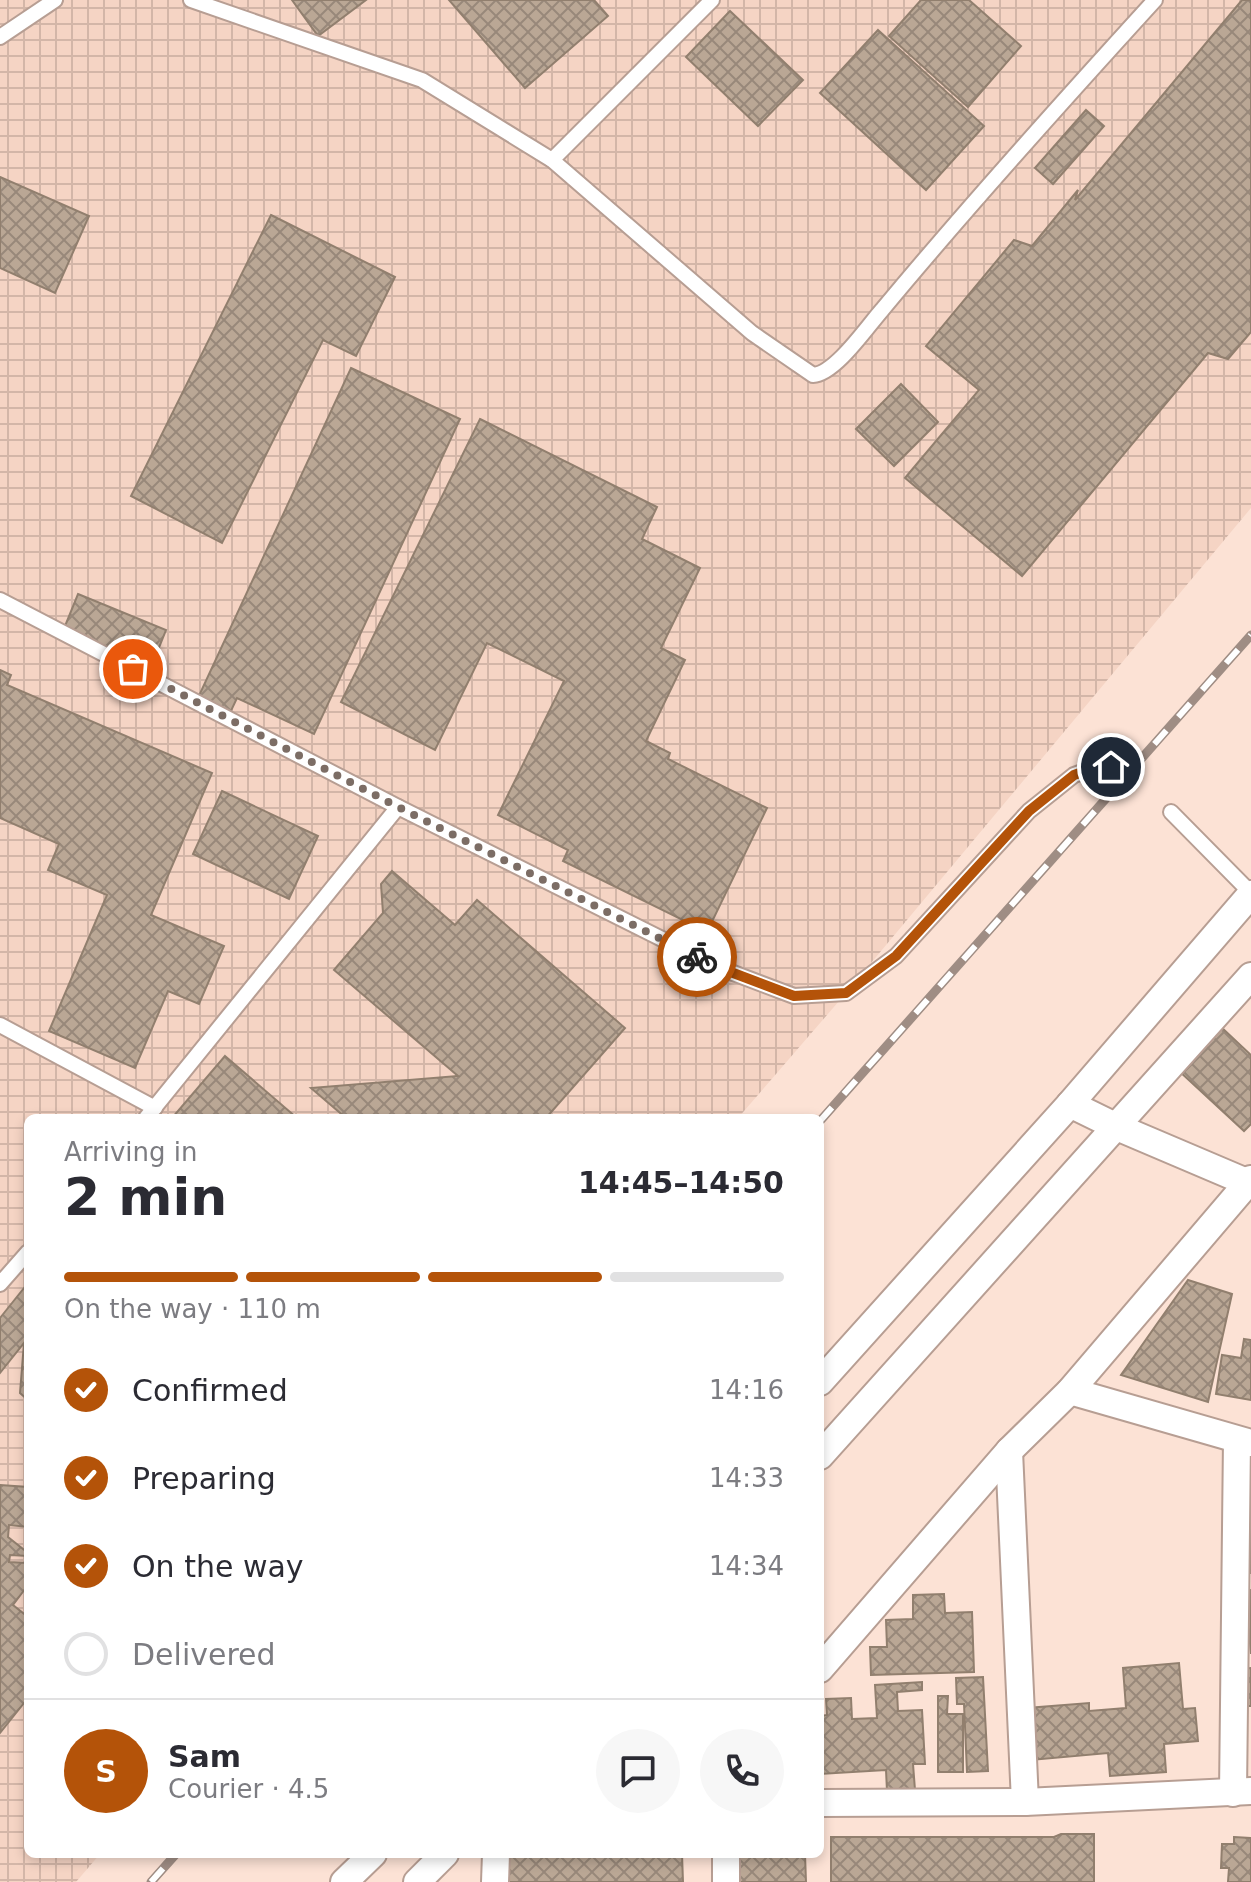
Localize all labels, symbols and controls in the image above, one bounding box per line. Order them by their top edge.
pin [99,635,167,703]
icon: bag [111,647,155,691]
pin [1077,733,1145,801]
icon: home [1089,745,1133,789]
courier [657,917,737,997]
icon: bike [675,935,719,979]
text: Arriving in [64,1137,198,1167]
text: 14:45–14:50 [578,1165,784,1200]
text: 2 min [64,1167,227,1227]
text: On the way · 110 m [64,1294,321,1324]
icon: check [64,1368,108,1412]
text: Confirmed [132,1373,288,1408]
text: 14:16 [709,1375,784,1405]
icon: check [64,1456,108,1500]
text: Preparing [132,1461,276,1496]
text: 14:33 [709,1463,784,1493]
icon: check [64,1544,108,1588]
text: On the way [132,1549,304,1584]
text: 14:34 [709,1551,784,1581]
text: Delivered [132,1637,276,1672]
button: chat [596,1729,680,1813]
button: phone [700,1729,784,1813]
text: Sam [168,1739,241,1774]
text: S [95,1754,117,1789]
text: Courier · 4.5 [168,1774,329,1804]

